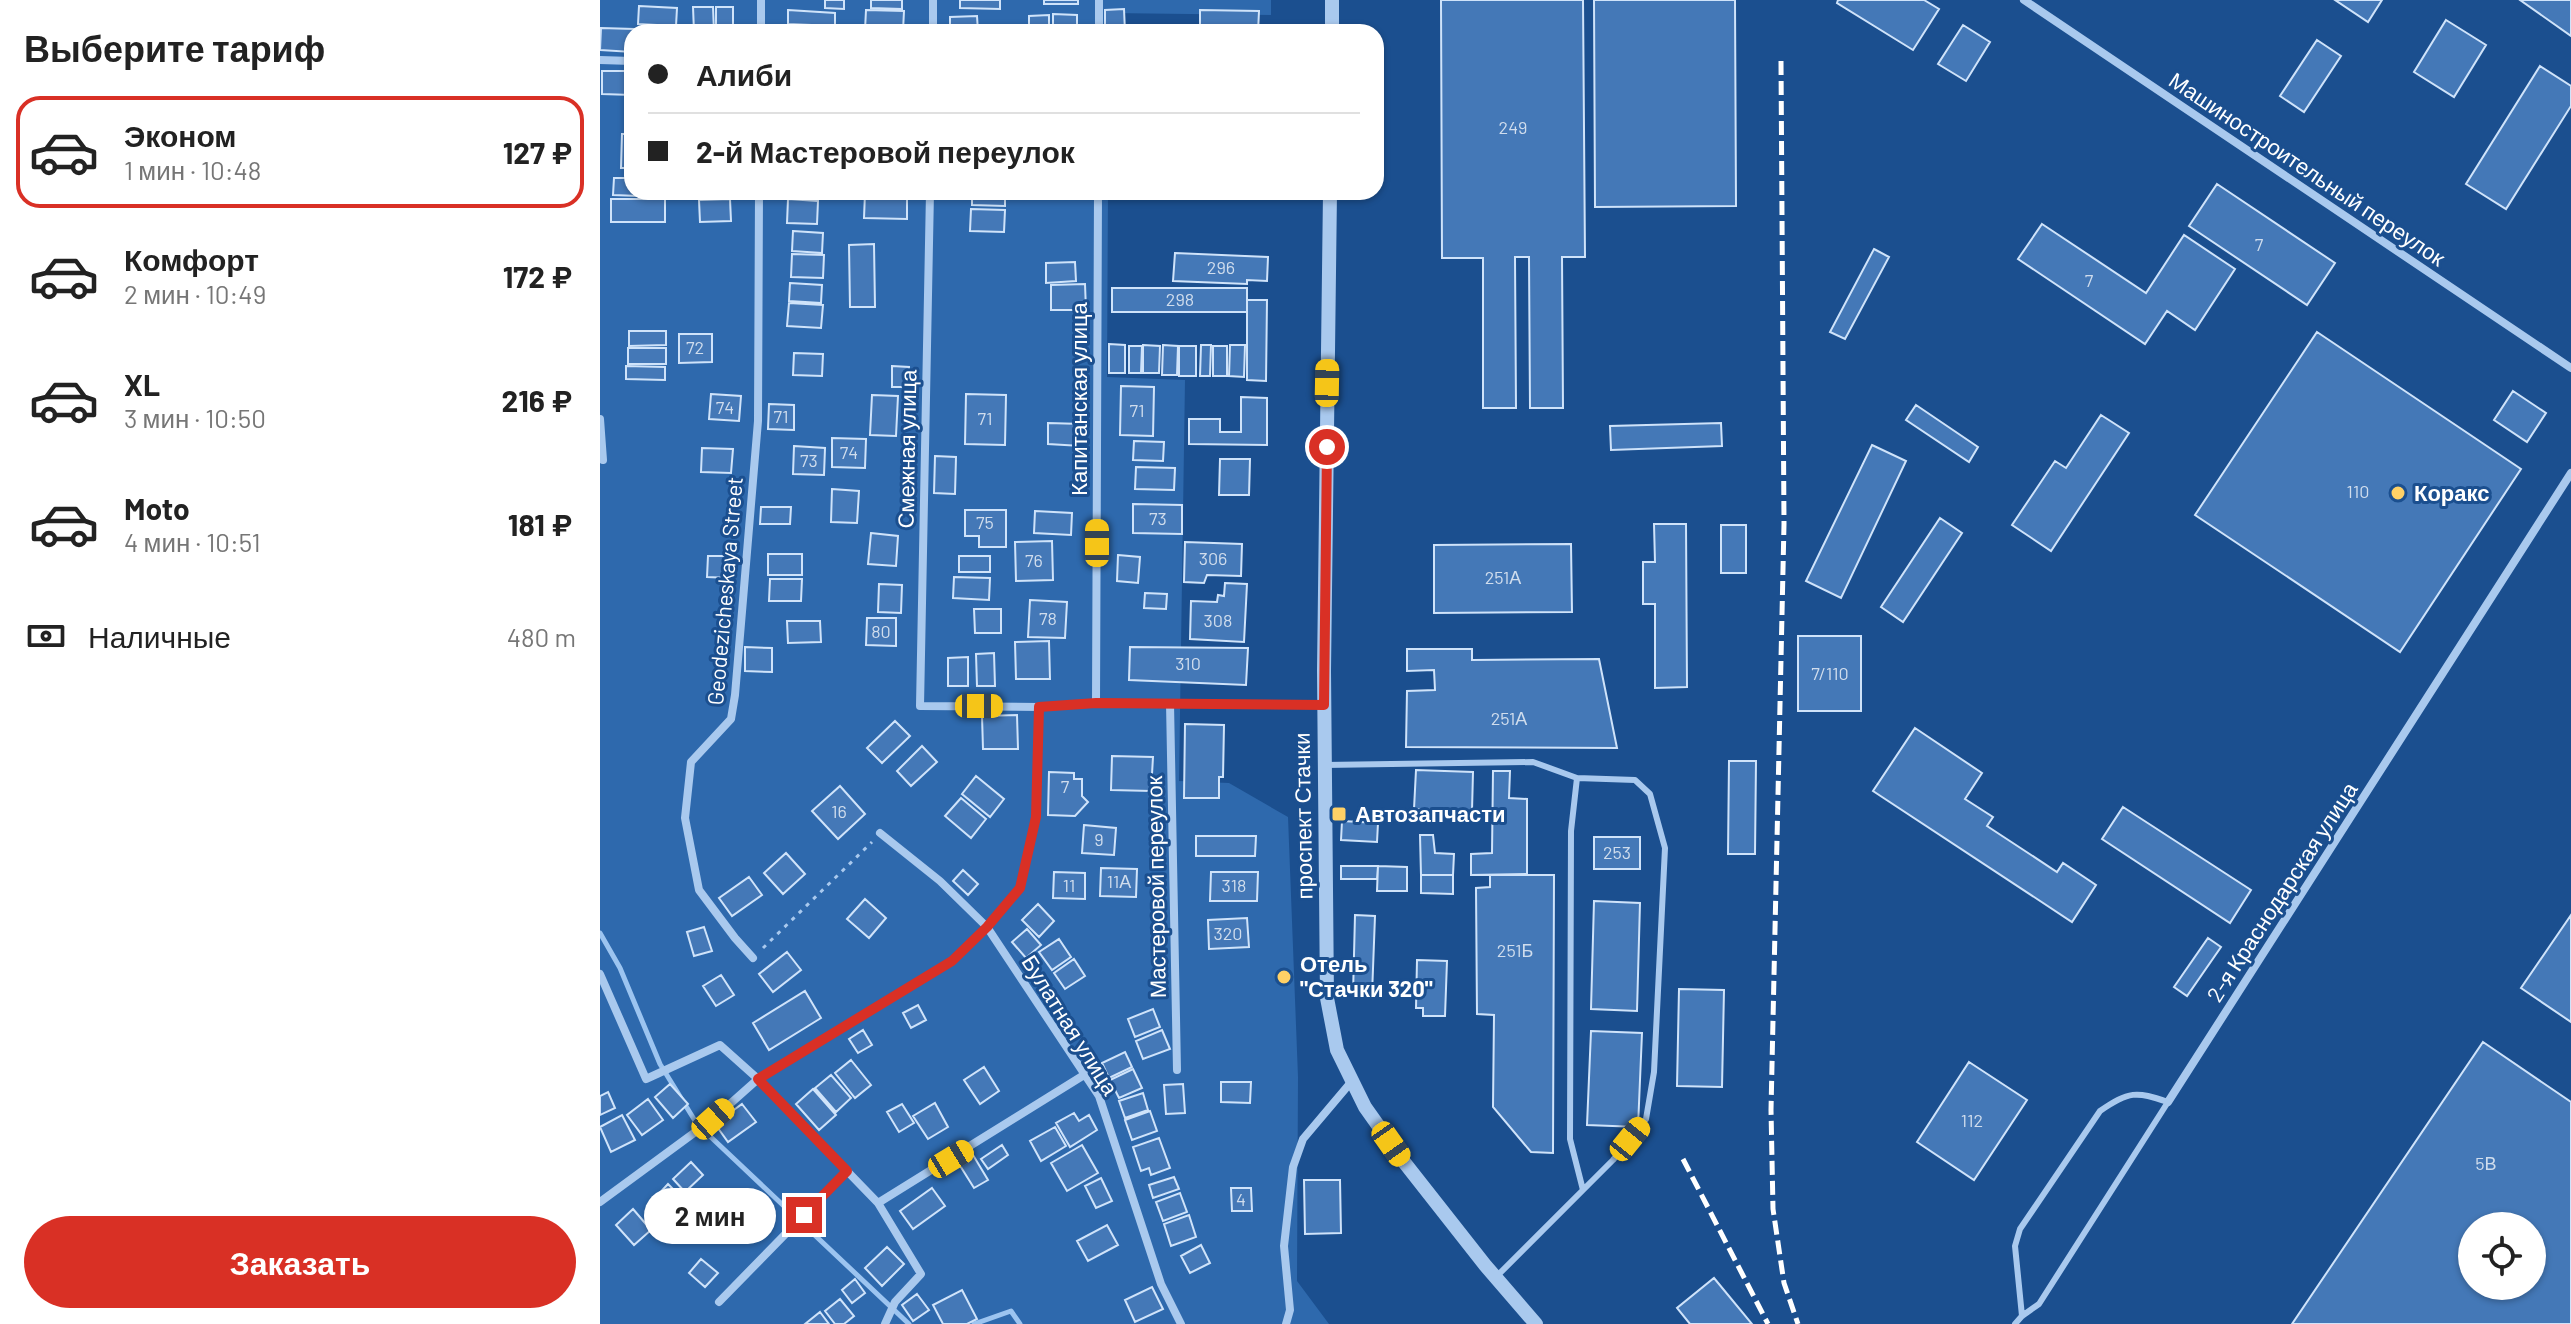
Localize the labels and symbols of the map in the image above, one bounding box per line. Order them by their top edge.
street label: Машиностроительный переулок [2164,66,2451,271]
house number: 249 [1499,116,1527,138]
house number: 7 [2255,233,2264,255]
house number: 296 [1207,256,1235,278]
house number: 7 [2085,269,2094,291]
house number: 298 [1166,288,1194,310]
street label: Капитанская улица [1065,301,1092,496]
house number: 72 [686,336,704,358]
car [1315,359,1339,407]
street label: Смежная улица [892,369,921,529]
house number: 74 [716,396,734,418]
house number: 71 [1130,399,1144,421]
house number: 71 [774,405,788,427]
house number: 71 [978,407,992,429]
route start [1309,429,1345,465]
house number: 74 [840,441,858,463]
house number: 73 [800,449,818,471]
street label: Geodezicheskaya Street [701,476,747,706]
place label: Коракс [2414,479,2490,506]
house number: 110 [2347,480,2369,502]
marker: Коракс [2389,484,2407,502]
house number: 73 [1149,507,1167,529]
house number: 75 [976,511,994,533]
car [1085,519,1109,567]
house number: 306 [1199,547,1227,569]
house number: 76 [1025,549,1043,571]
house number: 251А [1485,566,1521,588]
house number: 78 [1039,607,1057,629]
house number: 308 [1204,609,1232,631]
house number: 80 [871,620,891,642]
house number: 310 [1175,652,1201,674]
house number: 7/110 [1811,662,1849,684]
car [955,694,1003,718]
house number: 251А [1491,707,1527,729]
street label: проспект Стачки [1288,732,1317,900]
house number: 7 [1061,775,1070,797]
street label: Мастеровой переулок [1140,775,1171,999]
street label: 2-я Краснодарская улица [2200,776,2363,1007]
house number: 16 [831,800,847,822]
place label: Автозапчасти [1355,800,1505,826]
marker: Автозапчасти [1330,805,1348,823]
house number: 9 [1094,828,1104,850]
house number: 253 [1603,841,1631,863]
house number: 11А [1107,870,1131,892]
house number: 11 [1063,874,1075,896]
house number: 318 [1222,874,1246,896]
house number: 320 [1213,922,1243,944]
house number: 251Б [1497,939,1533,961]
street label: Булатная улица [1016,950,1125,1101]
place label: Отель "Стачки 320" [1300,950,1433,1001]
marker: Отель "Стачки 320" [1275,968,1293,986]
car [687,1094,739,1144]
house number: 112 [1961,1109,1983,1131]
car [1606,1113,1654,1165]
car [1367,1117,1415,1171]
car [924,1136,978,1182]
house number: 5В [2475,1152,2497,1174]
callout: 2 мин [644,1187,776,1243]
house number: 4 [1236,1188,1246,1210]
route end [786,1197,822,1233]

